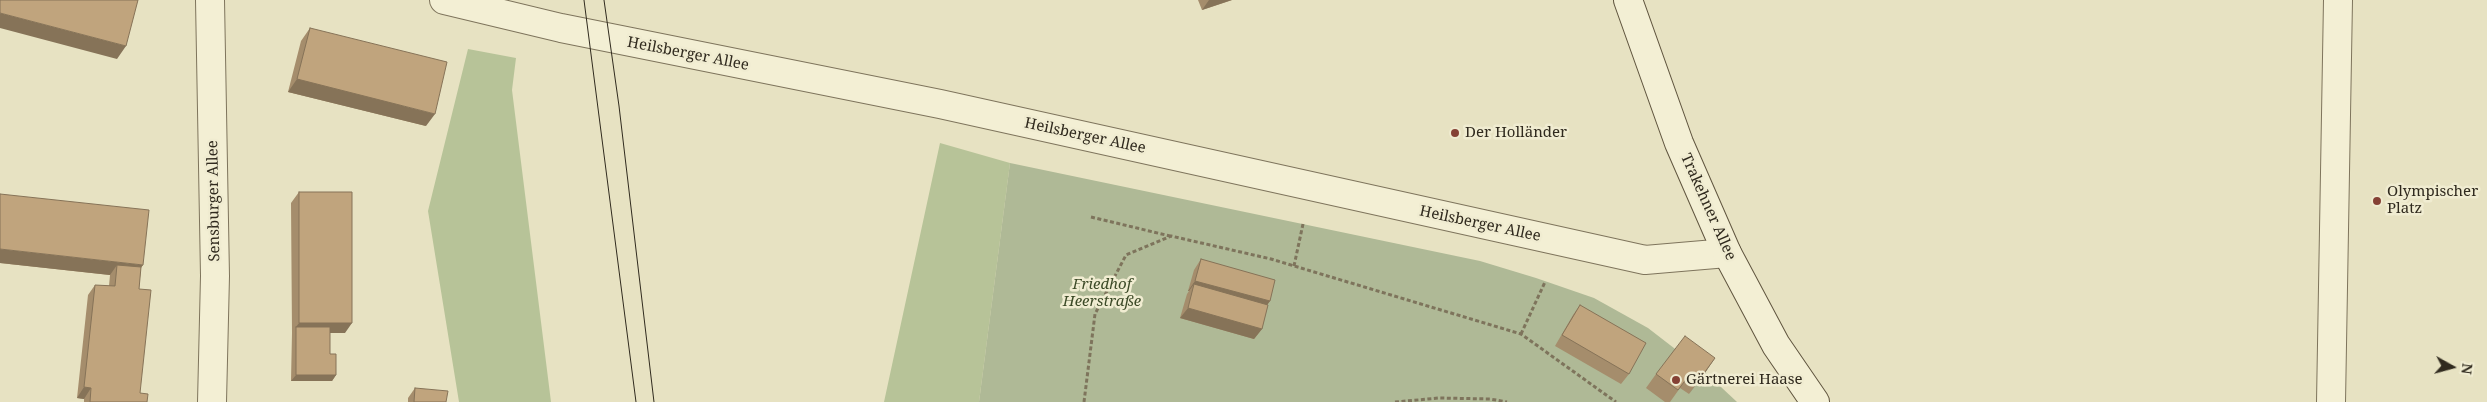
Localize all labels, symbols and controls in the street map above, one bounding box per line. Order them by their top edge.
street label: Heilsberger Allee [626,33,750,75]
street label: Heilsberger Allee [1023,114,1147,158]
place label: Der Holländer [1465,124,1567,142]
marker: Der Holländer [1449,127,1461,139]
street label: Sensburger Allee [204,140,224,262]
street label: Trakehner Allee [1676,151,1740,263]
place label: Olympischer Platz [2387,183,2478,218]
marker: Olympischer Platz [2371,195,2383,207]
street label: Heilsberger Allee [1418,202,1542,246]
park label: Friedhof Heerstraße [1063,276,1141,311]
north arrow [2427,342,2477,392]
text: N [2457,362,2477,376]
place label: Gärtnerei Haase [1686,371,1803,389]
marker: Gärtnerei Haase [1670,374,1682,386]

